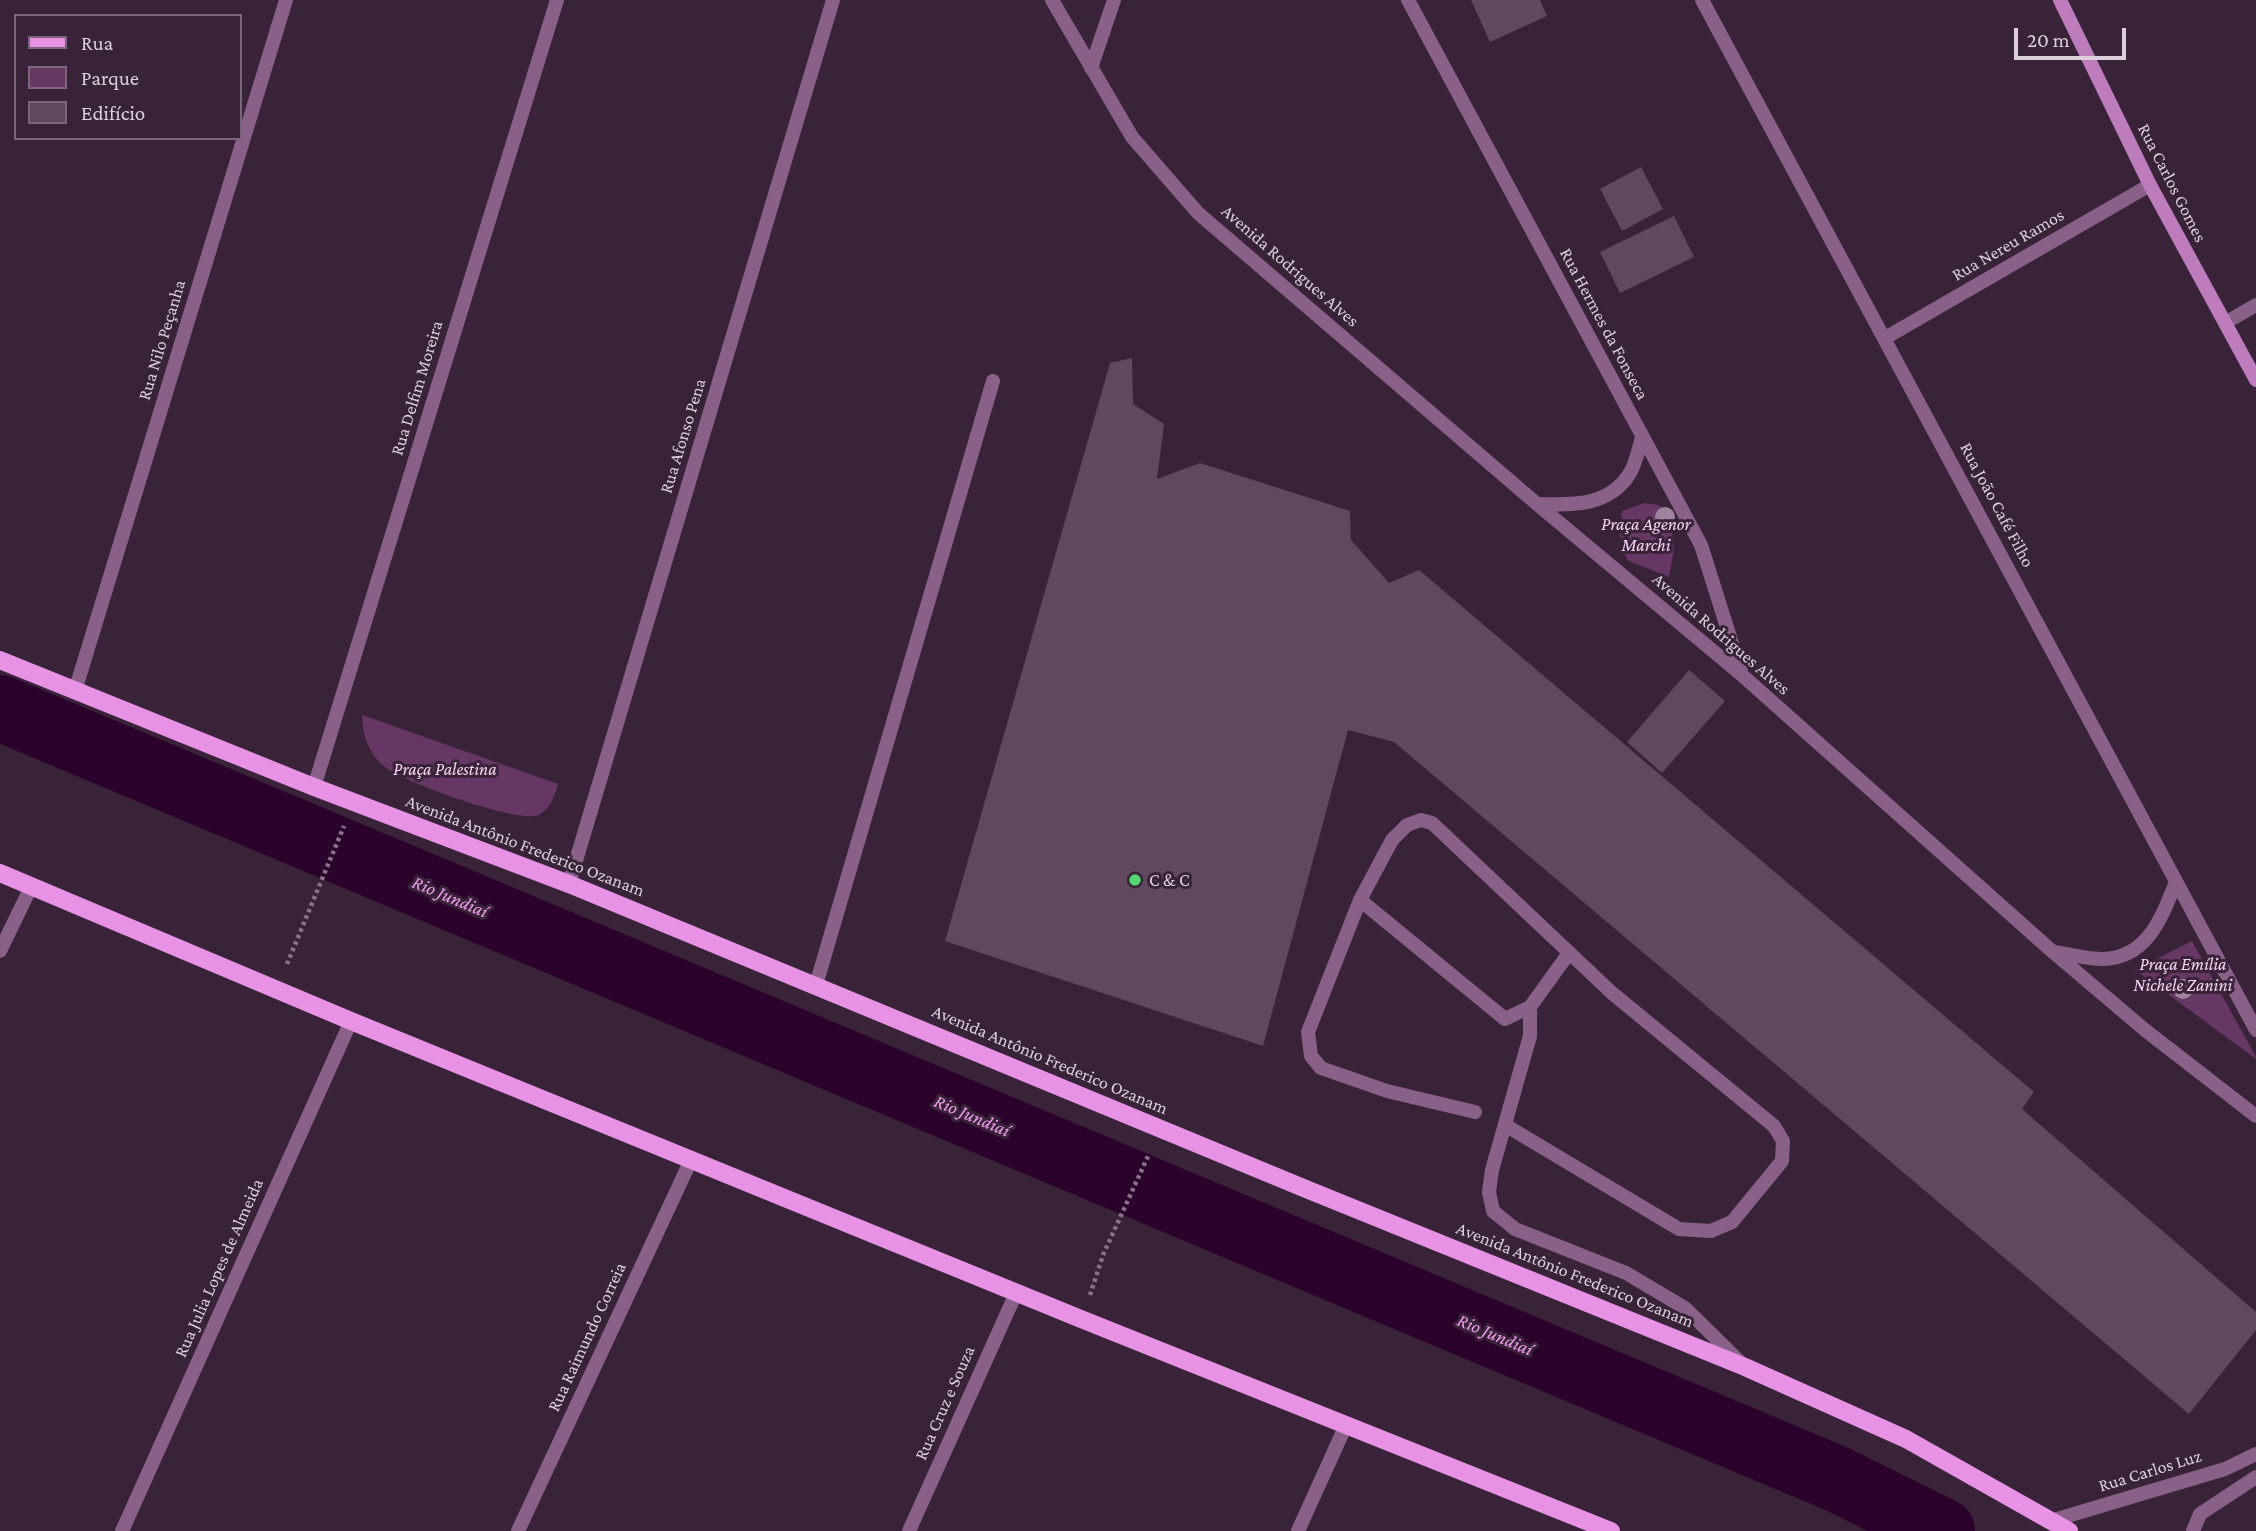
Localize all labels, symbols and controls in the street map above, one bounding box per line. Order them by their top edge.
legend [14,14,242,140]
scale bar [2018,14,2130,58]
text: 20 m [2027,28,2070,52]
text: Rua [81,31,113,55]
text: Parque [81,66,139,90]
text: Edifício [81,101,145,125]
street label: Rua Carlos Gomes [2133,120,2211,246]
street label: Avenida Rodrigues Alves [1217,200,1363,332]
street label: Rua Nereu Ramos [1948,204,2068,286]
street label: Rua Hermes da Fonseca [1555,244,1653,404]
street label: Rua Nilo Peçanha [133,277,191,403]
street label: Rua Delfim Moreira [386,318,448,458]
street label: Rua Afonso Pena [655,376,711,496]
street label: Rua João Café Filho [1955,439,2039,571]
park label: Praça Agenor Marchi [1601,513,1691,556]
street label: Avenida Rodrigues Alves [1648,568,1794,700]
park label: Praça Palestina [393,758,497,780]
street label: Avenida Antônio Frederico Ozanam [402,790,648,902]
place label: C & C [1149,869,1190,891]
water label: Rio Jundiaí [409,871,491,923]
marker: C & C [1127,872,1143,888]
park label: Praça Emília Nichele Zanini [2134,953,2232,996]
street label: Avenida Antônio Frederico Ozanam [929,1000,1171,1120]
water label: Rio Jundiaí [931,1090,1013,1142]
street label: Rua Julia Lopes de Almeida [170,1175,268,1361]
street label: Avenida Antônio Frederico Ozanam [1453,1217,1697,1333]
street label: Rua Raimundo Correia [543,1259,631,1415]
water label: Rio Jundiaí [1454,1309,1536,1361]
street label: Rua Cruz e Souza [910,1343,980,1463]
street label: Rua Carlos Luz [2096,1445,2204,1497]

